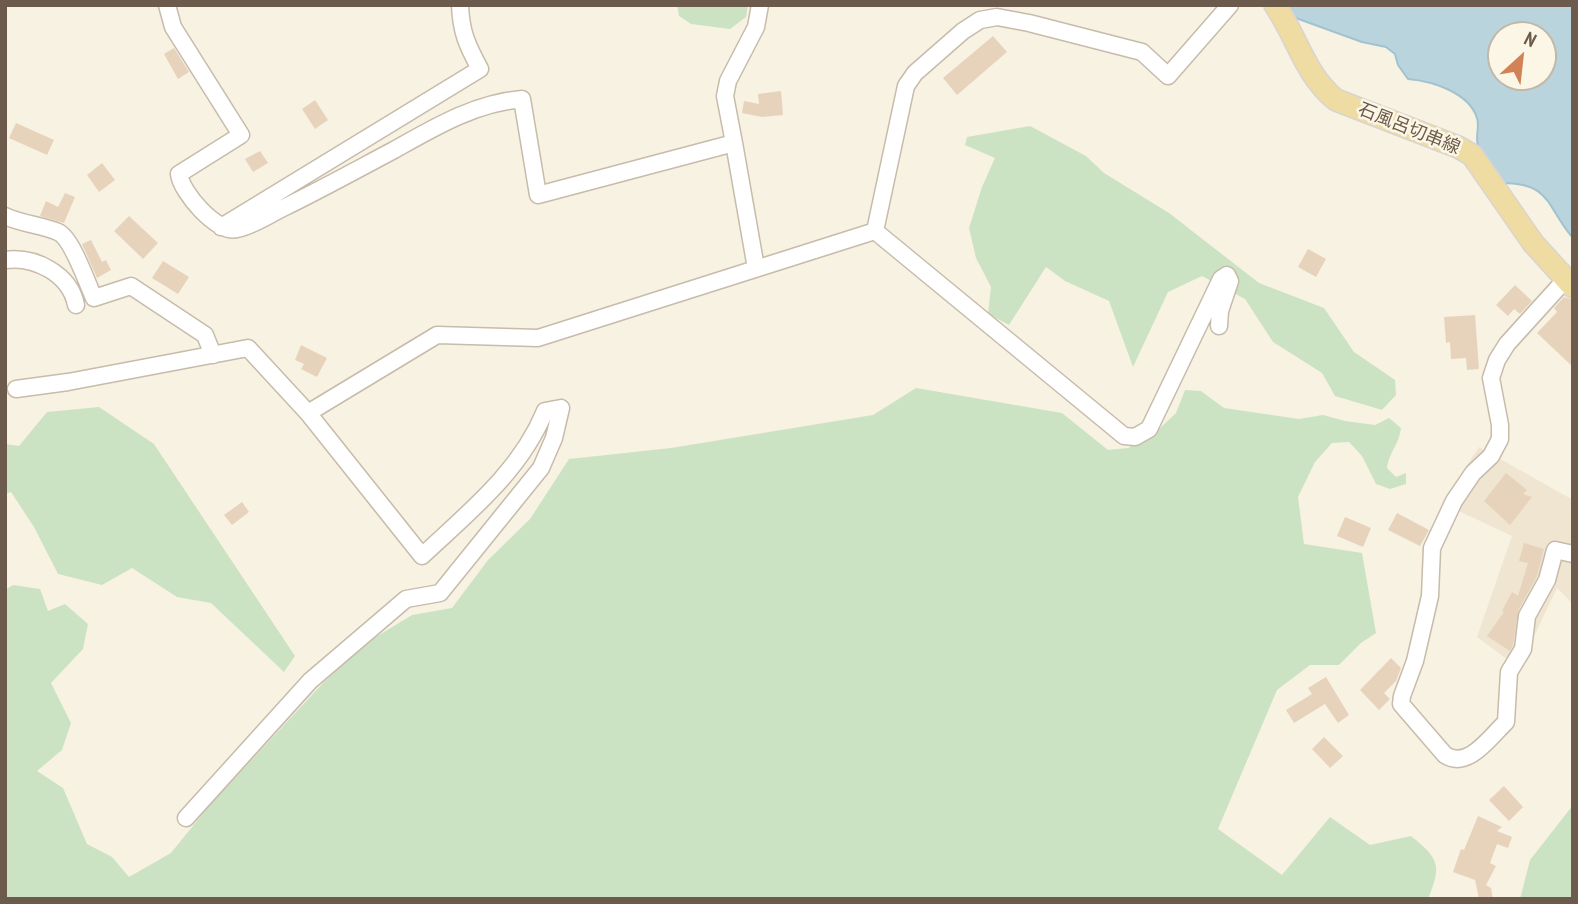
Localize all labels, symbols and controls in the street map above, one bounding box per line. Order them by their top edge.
north arrow [1487,21,1557,91]
text: N [1521,26,1541,52]
street label: 石風呂切串線 [1355,99,1463,159]

